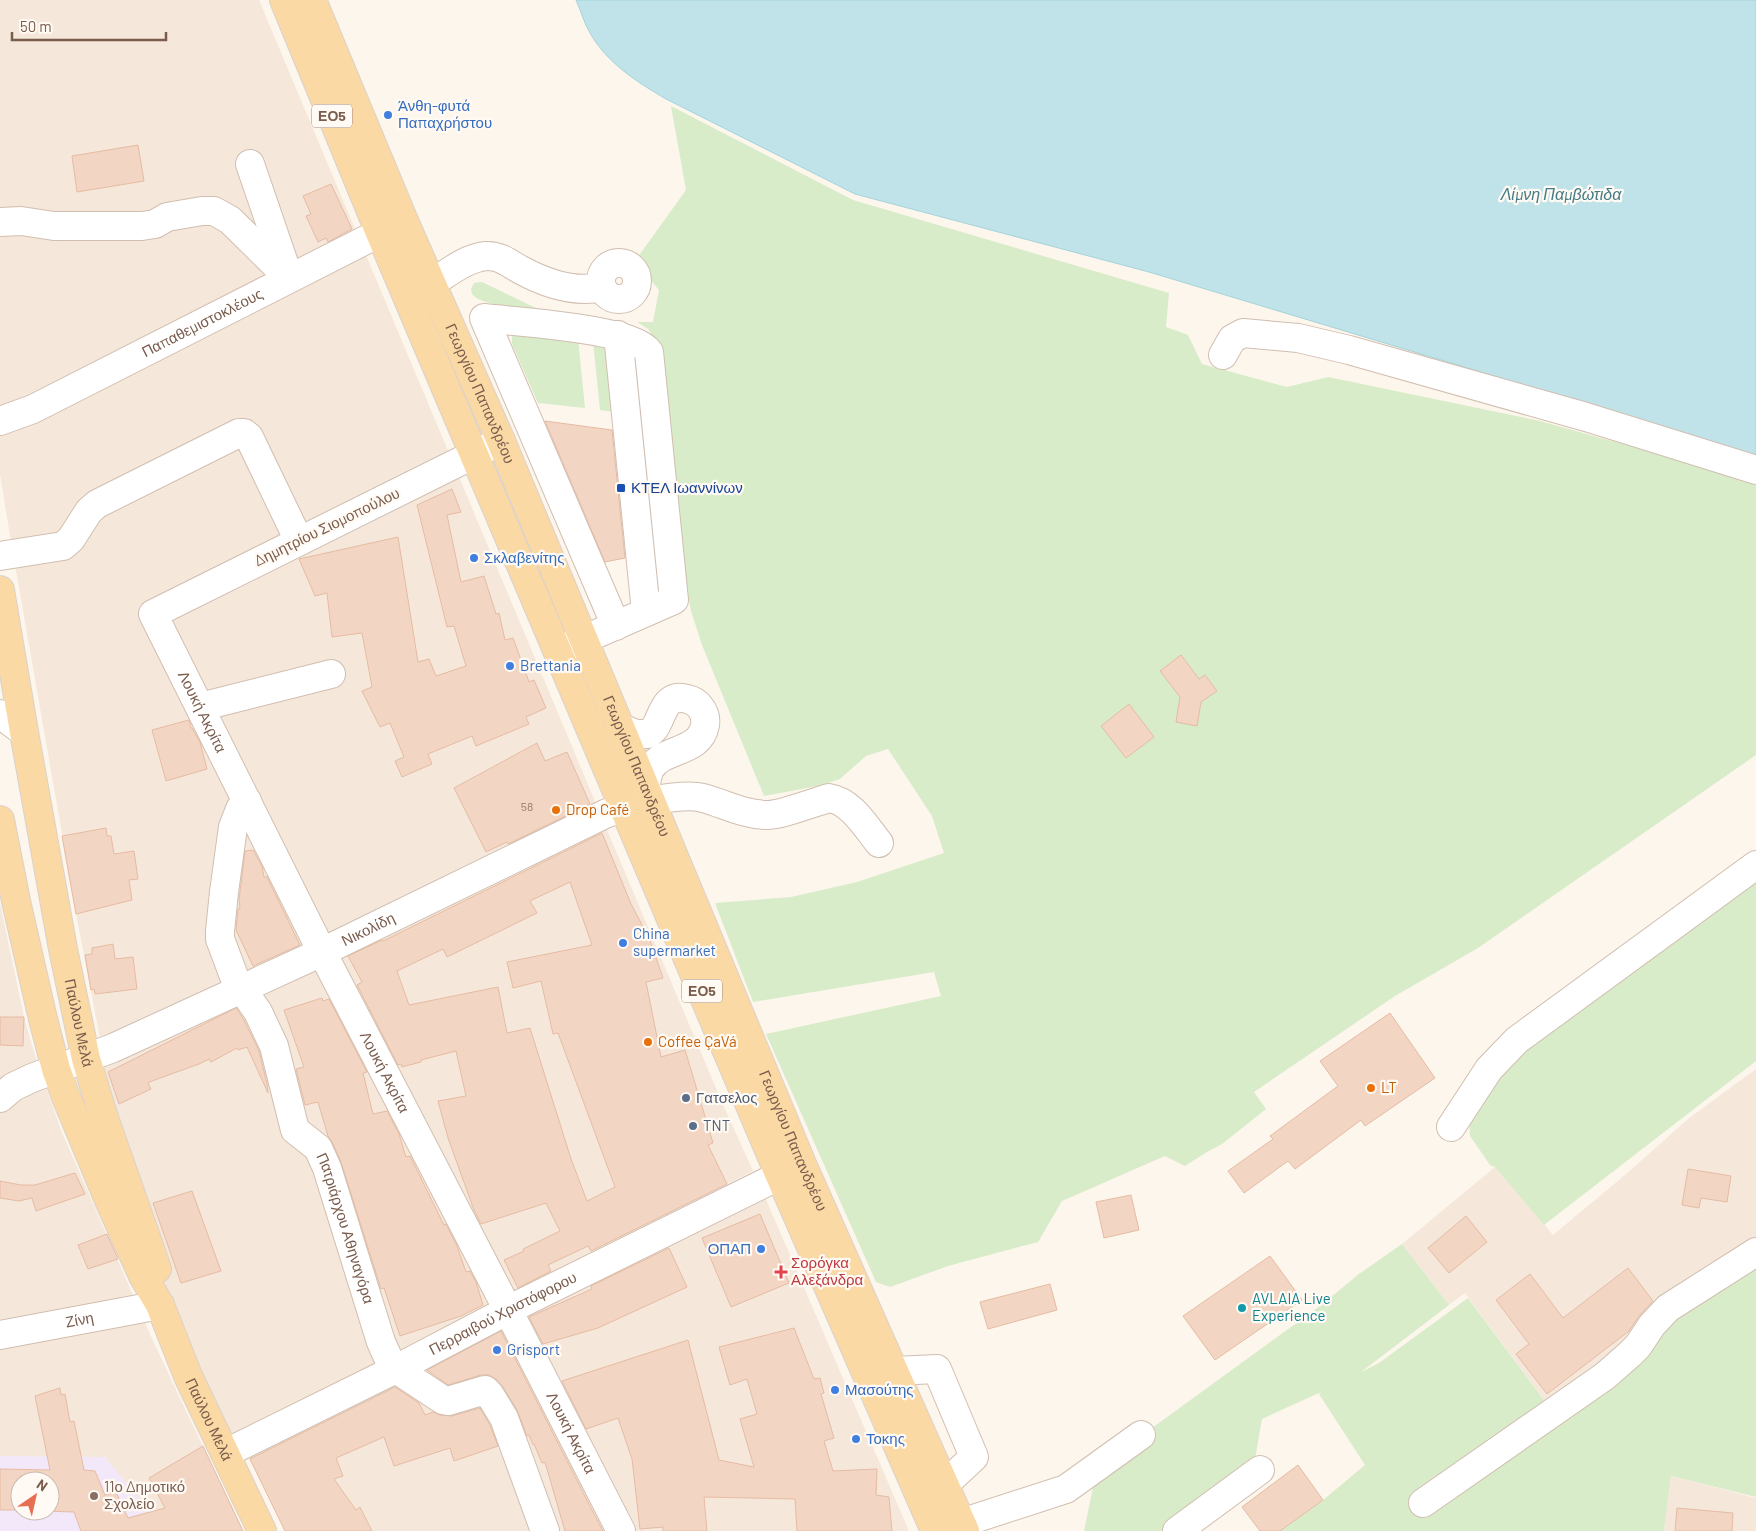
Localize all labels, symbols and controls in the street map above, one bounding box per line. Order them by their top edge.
scale bar [12,10,166,42]
text: 50 m [20,17,52,35]
place label: Άνθη-φυτά Παπαχρήστου [398,96,492,131]
road number: ΕΟ5 [312,104,352,128]
marker: Άνθη-φυτά Παπαχρήστου [382,109,394,121]
water label: Λίμνη Παμβώτιδα [1500,184,1622,203]
street label: Παπαθεμιστοκλέους [138,284,265,360]
street label: Γεωργίου Παπανδρέου [442,320,519,466]
place label: ΚΤΕΛ Ιωαννίνων [631,478,743,496]
marker: ΚΤΕΛ Ιωαννίνων [615,482,627,494]
street label: Δημητρίου Σιομοπούλου [251,483,402,569]
place label: Σκλαβενίτης [484,548,564,566]
marker: Σκλαβενίτης [468,552,480,564]
place label: Brettania [520,656,581,674]
marker: Brettania [504,660,516,672]
street label: Λουκή Ακρίτα [175,667,231,756]
street label: Γεωργίου Παπανδρέου [600,693,675,839]
house number: 58 [521,799,533,813]
place label: Drop Café [566,800,629,818]
marker: Drop Café [550,804,562,816]
street label: Νικολίδη [338,908,398,949]
place label: China supermarket [633,924,716,959]
marker: China supermarket [617,937,629,949]
street label: Παύλου Μελά [61,977,98,1069]
road number: ΕΟ5 [682,979,722,1002]
street label: Λουκή Ακρίτα [357,1028,414,1116]
place label: Coffee ÇaVá [658,1032,737,1050]
marker: Coffee ÇaVá [642,1036,654,1048]
street label: Γεωργίου Παπανδρέου [756,1067,832,1213]
place label: LT [1381,1078,1397,1096]
marker: LT [1365,1082,1377,1094]
place label: Γατσελος [696,1088,757,1106]
marker: Γατσελος [680,1092,692,1104]
place label: TNT [703,1116,730,1134]
marker: TNT [687,1120,699,1132]
street label: Πατριάρχου Αθηναγόρα [313,1150,379,1306]
place label: ΟΠΑΠ [708,1239,751,1257]
marker: ΟΠΑΠ [755,1243,767,1255]
place label: Σορόγκα Αλεξάνδρα [791,1253,864,1288]
marker: Σορόγκα Αλεξάνδρα [775,1266,787,1278]
street label: Περραιβού Χριστόφορου [426,1268,579,1358]
place label: AVLAIA Live Experience [1252,1289,1331,1324]
marker: AVLAIA Live Experience [1236,1302,1248,1314]
street label: Ζίνη [64,1308,95,1331]
place label: Grisport [507,1340,560,1358]
marker: Grisport [491,1344,503,1356]
street label: Παύλου Μελά [182,1375,237,1464]
place label: Μασούτης [845,1380,913,1398]
marker: Μασούτης [829,1384,841,1396]
street label: Λουκή Ακρίτα [543,1389,600,1477]
place label: Τοκης [866,1429,905,1447]
marker: Τοκης [850,1433,862,1445]
north arrow [10,1471,60,1521]
text: N [34,1475,51,1494]
place label: 11ο Δημοτικό Σχολείο [104,1477,185,1512]
marker: 11ο Δημοτικό Σχολείο [88,1490,100,1502]

